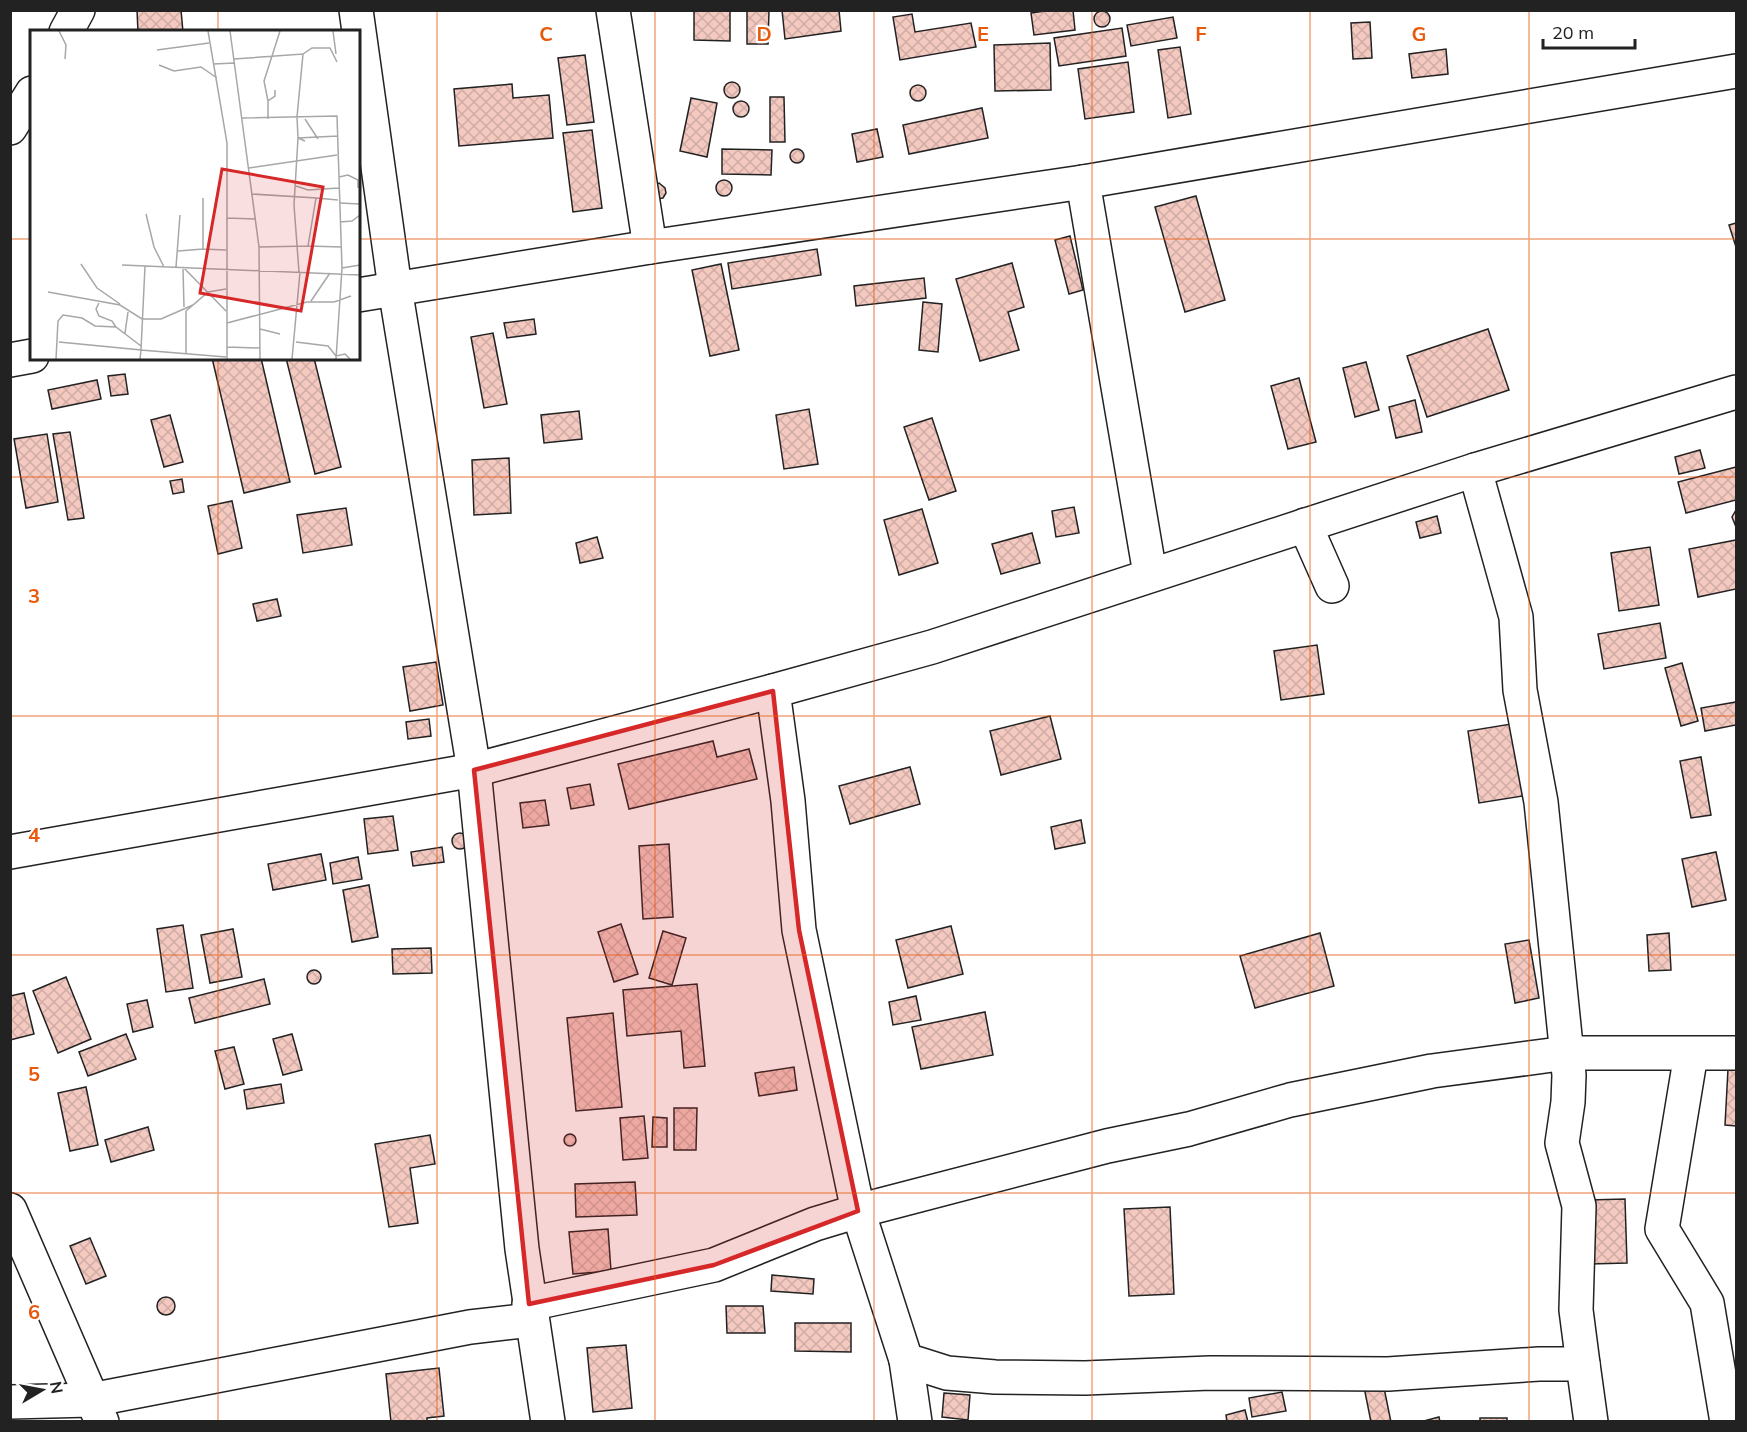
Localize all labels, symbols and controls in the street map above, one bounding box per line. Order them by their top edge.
scale bar [1543,12,1634,50]
text: C [539,21,553,46]
text: D [756,21,772,46]
text: E [977,21,989,46]
text: F [1195,21,1207,46]
text: G [1412,21,1426,46]
text: 20 m [1552,21,1594,44]
inset map [30,30,360,360]
text: 3 [28,583,40,608]
text: 4 [28,822,40,847]
text: 5 [28,1061,40,1086]
text: 6 [28,1299,40,1324]
north arrow [12,1360,72,1420]
text: N [46,1380,68,1395]

